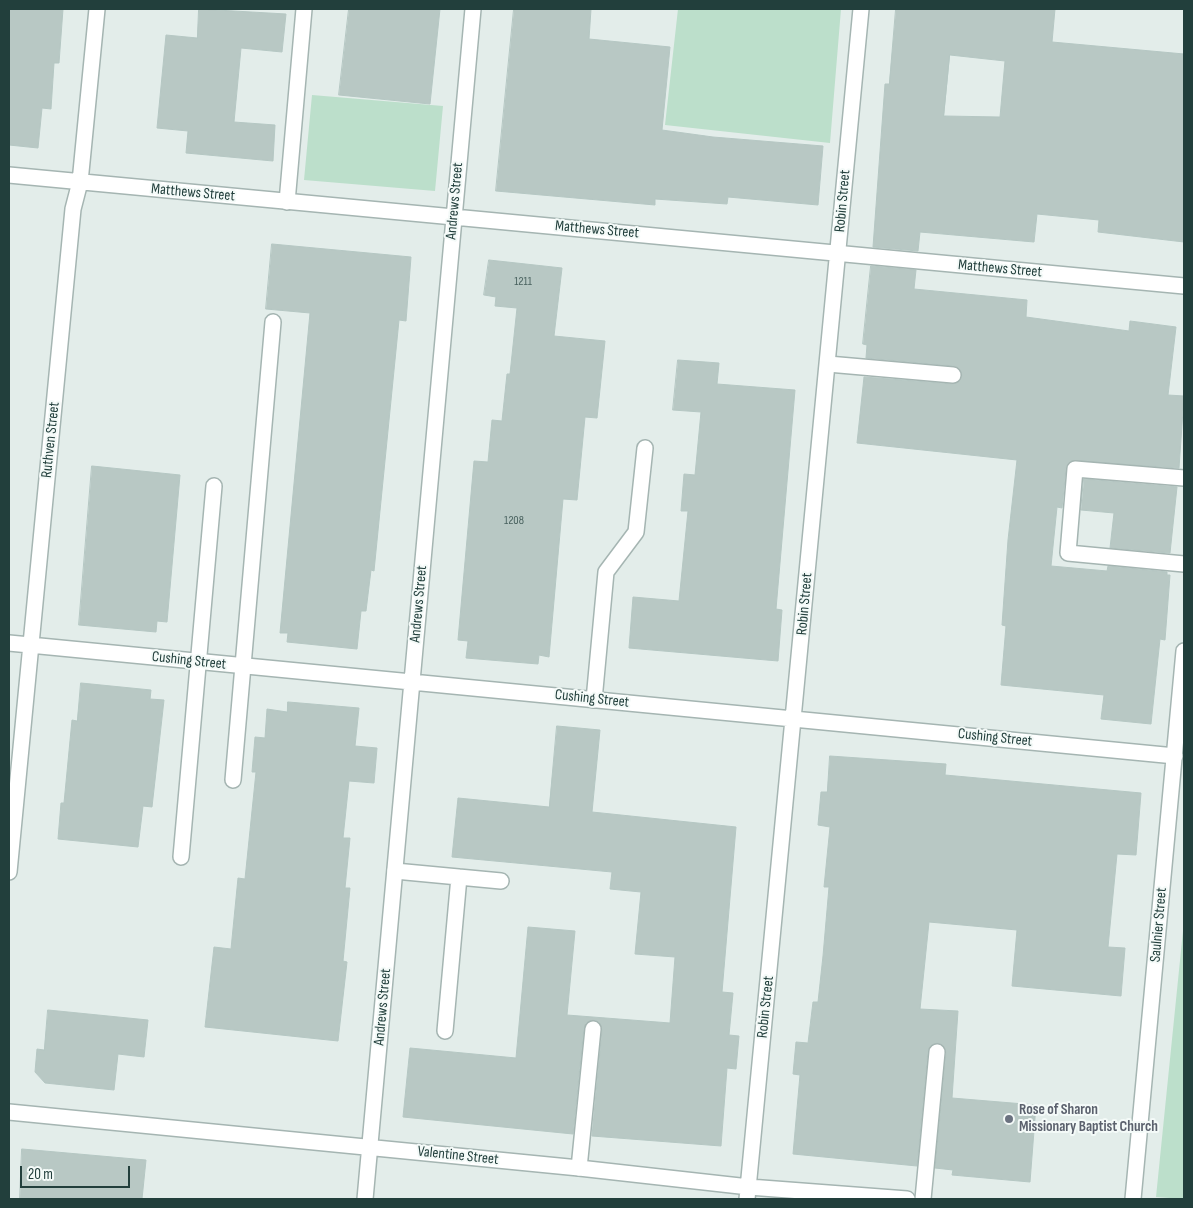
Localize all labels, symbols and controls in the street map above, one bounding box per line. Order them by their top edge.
street label: Andrews Street [443,162,467,240]
street label: Robin Street [831,169,855,233]
street label: Matthews Street [150,180,236,206]
street label: Matthews Street [554,217,640,243]
street label: Matthews Street [957,256,1043,282]
house number: 1211 [514,275,532,289]
street label: Ruthven Street [38,401,64,479]
house number: 1208 [504,514,524,528]
street label: Andrews Street [407,565,431,643]
street label: Robin Street [793,572,817,636]
street label: Cushing Street [151,648,227,674]
street label: Cushing Street [554,686,630,712]
street label: Cushing Street [957,725,1033,751]
street label: Saulnier Street [1147,887,1171,963]
street label: Andrews Street [371,968,395,1046]
street label: Robin Street [754,975,778,1039]
place label: Rose of Sharon Missionary Baptist Church [1019,1101,1158,1136]
marker: Rose of Sharon Missionary Baptist Church [1003,1113,1015,1125]
street label: Valentine Street [417,1143,499,1169]
scale bar [22,1156,132,1188]
text: 20 m [28,1165,53,1184]

